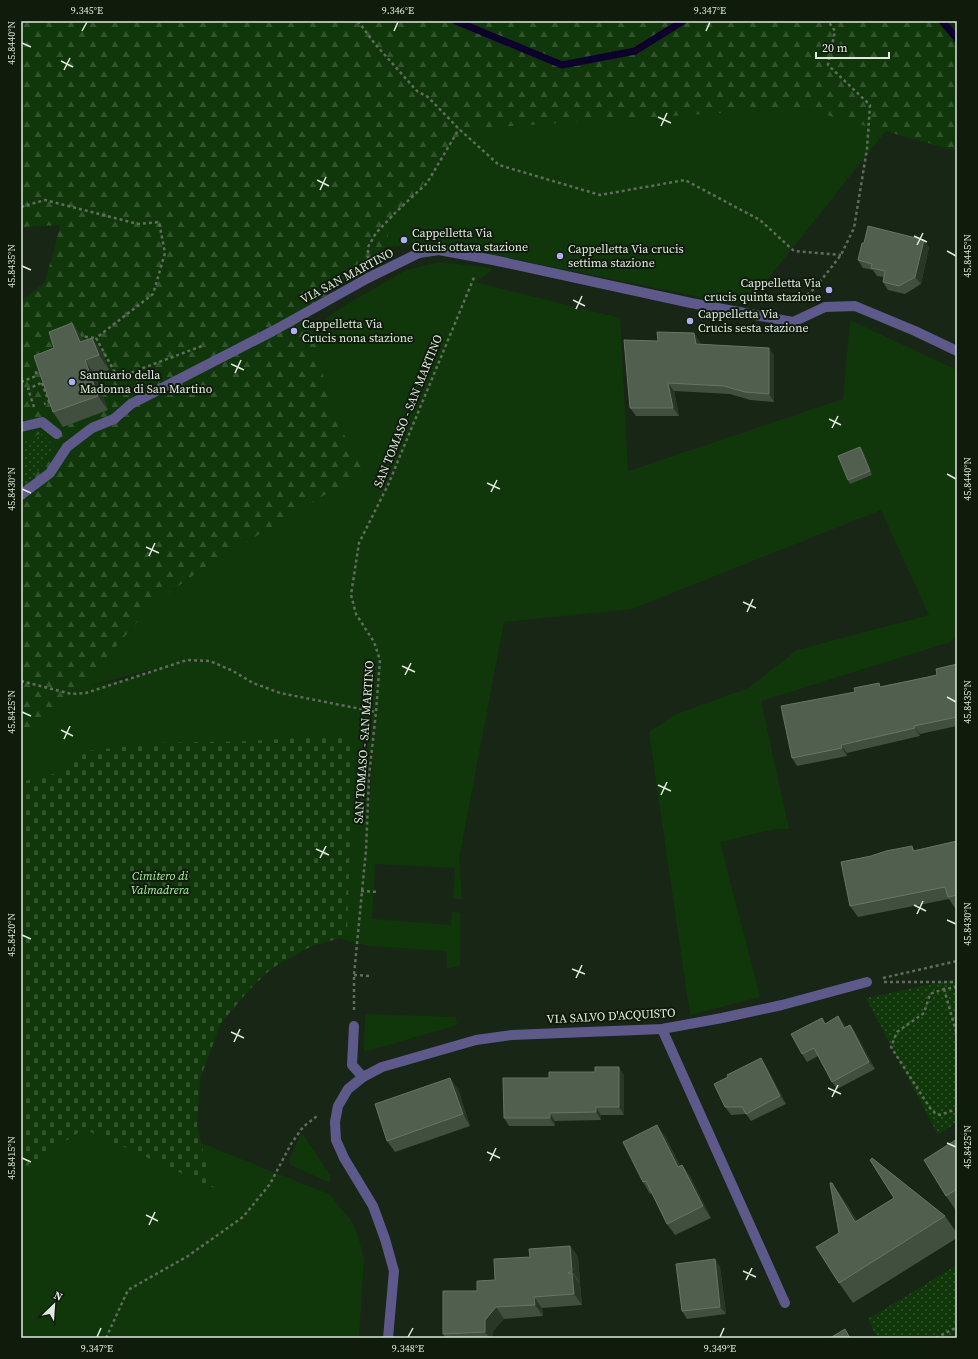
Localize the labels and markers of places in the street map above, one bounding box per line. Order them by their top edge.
place label: Cappelletta Via Crucis ottava stazione [412,225,528,255]
marker: Cappelletta Via Crucis ottava stazione [399,235,409,245]
place label: Cappelletta Via crucis settima stazione [568,241,684,271]
marker: Cappelletta Via crucis settima stazione [555,251,565,261]
place label: Cappelletta Via crucis quinta stazione [704,275,822,305]
marker: Cappelletta Via crucis quinta stazione [824,285,834,295]
place label: Cappelletta Via Crucis sesta stazione [698,306,809,336]
place label: Cappelletta Via Crucis nona stazione [302,316,413,346]
marker: Cappelletta Via Crucis sesta stazione [685,316,695,326]
marker: Cappelletta Via Crucis nona stazione [289,326,299,336]
place label: Santuario della Madonna di San Martino [80,367,213,397]
marker: Santuario della Madonna di San Martino [67,377,77,387]

